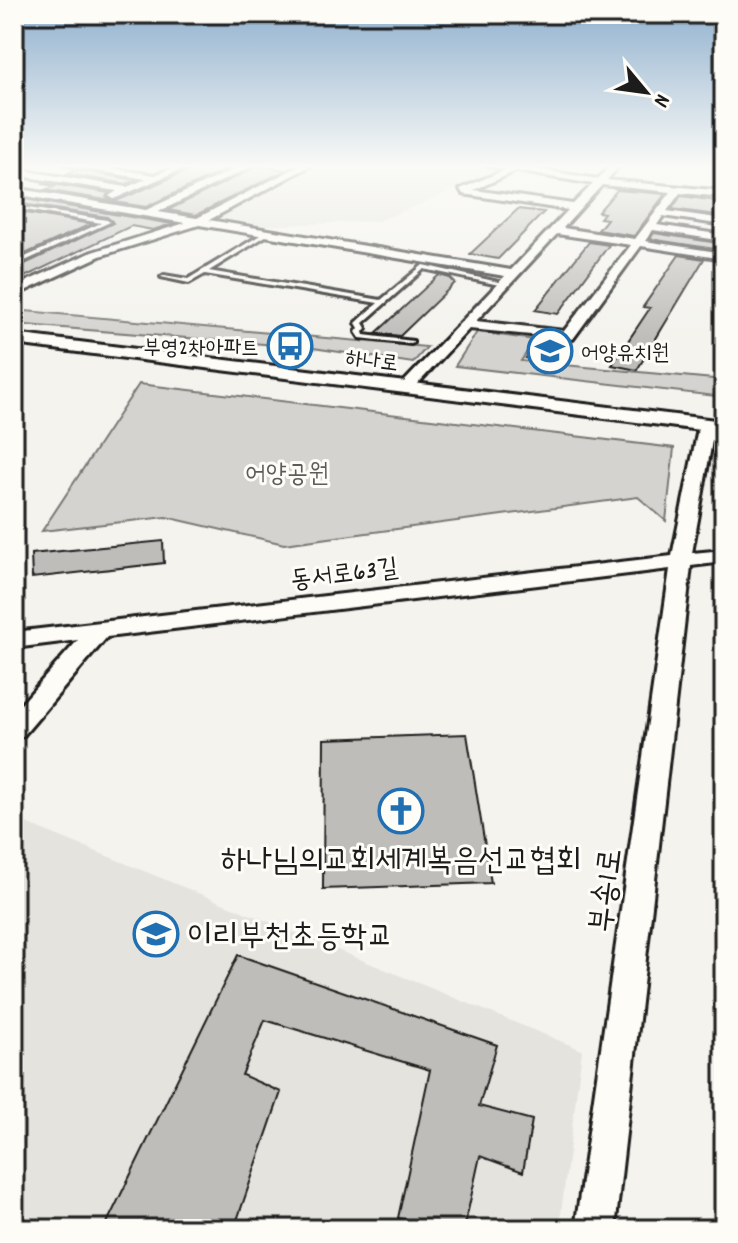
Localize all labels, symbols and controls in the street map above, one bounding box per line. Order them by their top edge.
north arrow [606,52,686,132]
text: N [644,88,677,112]
bus stop icon: 부영2차아파트 [266,322,314,370]
school or university icon: 어양유치원 [526,327,574,375]
place label: 부영2차아파트 [143,334,259,365]
place label: 어양유치원 [581,339,670,370]
street label: 하나로 [343,344,400,381]
park label: 어양공원 [245,457,329,494]
street label: 동서로63길 [289,551,400,600]
church icon: 하나님의교회세계복음선교협회 [377,787,425,835]
place label: 하나님의교회세계복음선교협회 [221,840,581,886]
street label: 부송1로 [581,846,637,935]
school or university icon: 이리부천초등학교 [132,910,180,958]
place label: 이리부천초등학교 [187,916,393,962]

